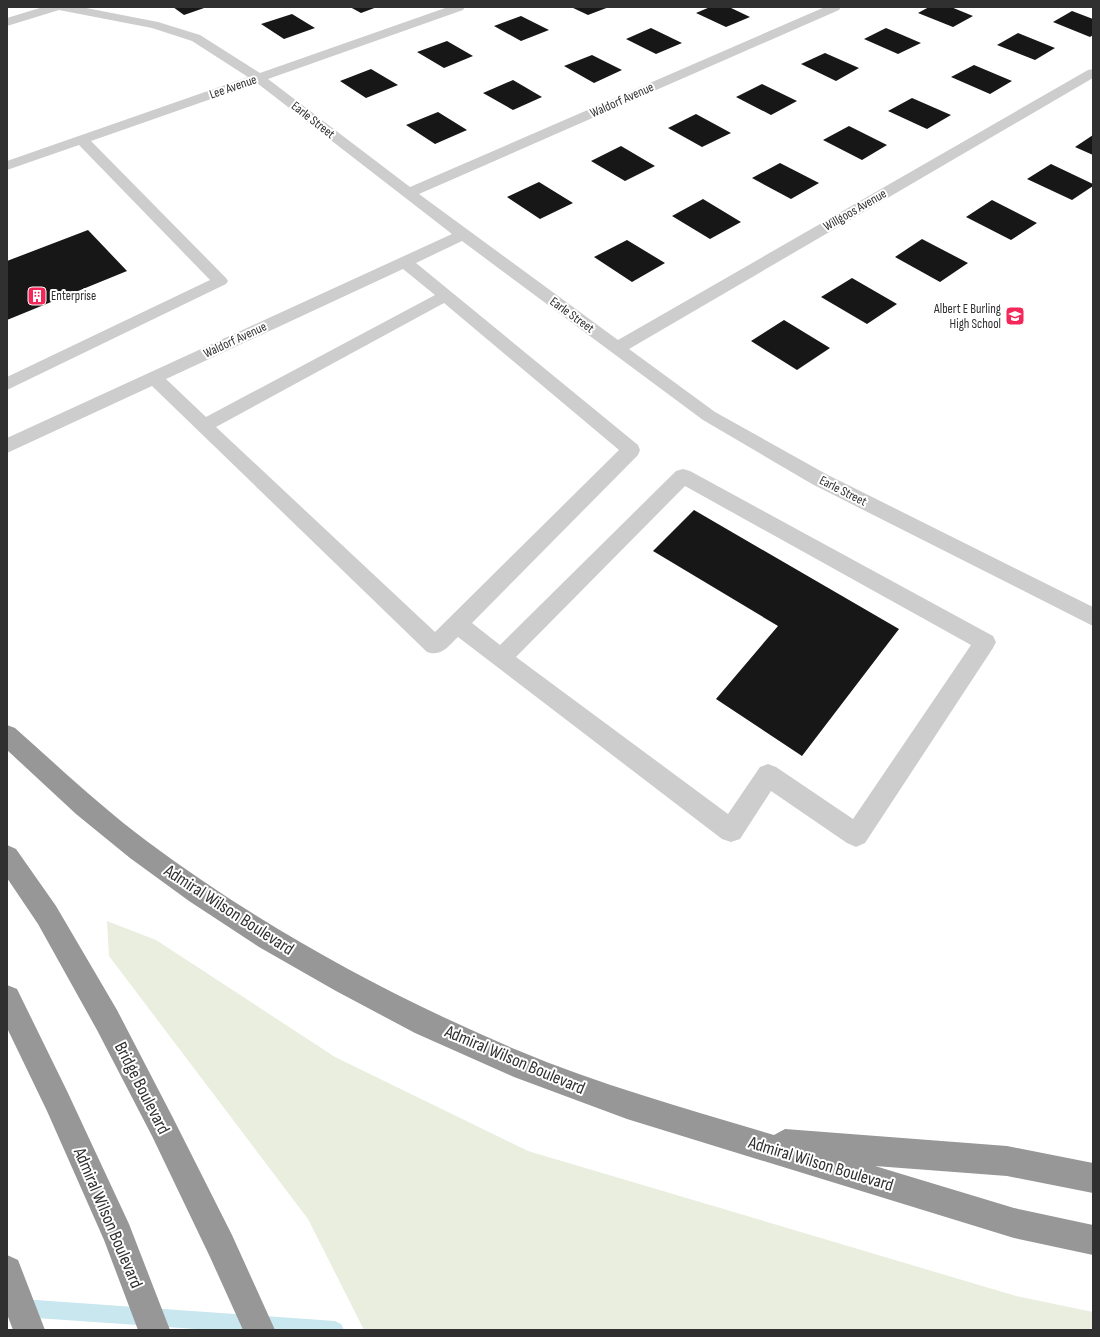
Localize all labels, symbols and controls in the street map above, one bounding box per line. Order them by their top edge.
street label: Lee Avenue [207,71,259,103]
street label: Waldorf Avenue [588,79,656,121]
street label: Earle Street [288,98,338,142]
street label: Willgoos Avenue [821,186,889,234]
building icon: Enterprise [26,285,48,307]
place label: Enterprise [51,288,96,304]
street label: Earle Street [547,294,597,336]
place label: Albert E Burling High School [933,301,1001,332]
school or university icon: Albert E Burling High School [1004,305,1026,327]
street label: Waldorf Avenue [201,318,269,362]
street label: Earle Street [817,472,869,510]
street label: Admiral Wilson Boulevard [159,860,298,960]
street label: Admiral Wilson Boulevard [441,1021,588,1099]
street label: Bridge Boulevard [110,1038,174,1138]
street label: Admiral Wilson Boulevard [745,1132,896,1196]
street label: Admiral Wilson Boulevard [69,1144,147,1291]

